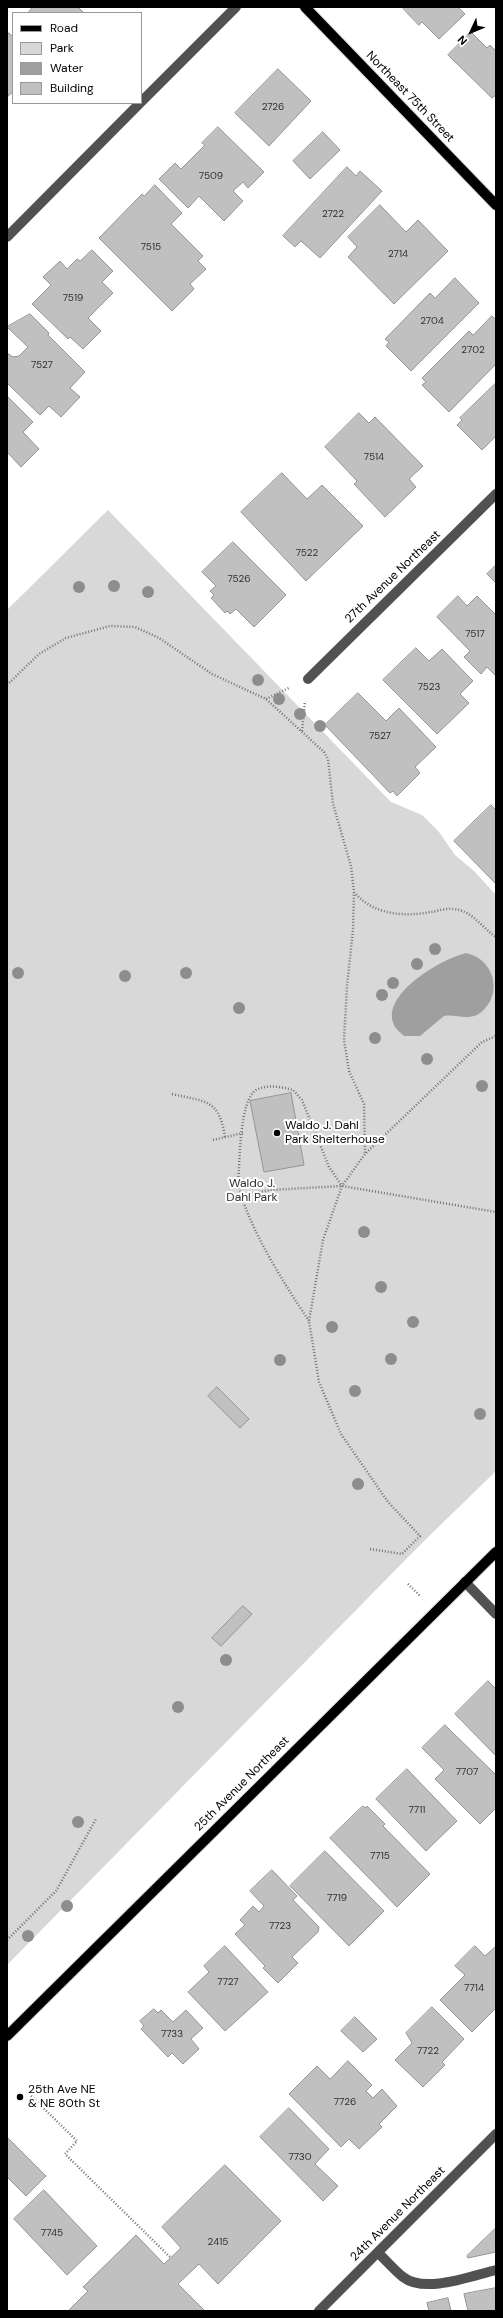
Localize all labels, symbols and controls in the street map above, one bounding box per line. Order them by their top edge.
legend [12,12,142,104]
north arrow [451,12,491,52]
text: Road [50,20,78,36]
text: N [455,33,470,48]
text: Park [50,40,74,56]
street label: Northeast 75th Street [363,49,457,145]
text: Water [50,60,83,76]
text: Building [50,80,94,96]
house number: 2726 [262,101,284,113]
house number: 7509 [199,170,223,182]
house number: 2722 [322,208,344,220]
house number: 7515 [141,241,161,253]
house number: 2714 [388,248,408,260]
house number: 7519 [63,292,83,304]
house number: 2704 [420,315,444,327]
house number: 2702 [461,344,485,356]
house number: 7527 [31,359,53,371]
house number: 7514 [364,451,384,463]
street label: 27th Avenue Northeast [342,528,444,626]
house number: 7522 [296,547,318,559]
house number: 7526 [227,573,251,585]
house number: 7517 [465,628,485,640]
house number: 7523 [418,681,440,693]
house number: 7527 [369,730,391,742]
place label: Waldo J. Dahl Park Shelterhouse [285,1119,385,1147]
marker: Waldo J. Dahl Park Shelterhouse [272,1128,282,1138]
park label: Waldo J. Dahl Park [226,1177,278,1205]
street label: 25th Avenue Northeast [192,1734,292,1834]
house number: 7707 [456,1766,478,1778]
house number: 7711 [409,1804,425,1816]
house number: 7715 [370,1850,390,1862]
house number: 7719 [327,1892,347,1904]
house number: 7723 [269,1920,291,1932]
house number: 7727 [217,1976,239,1988]
house number: 7714 [464,1982,484,1994]
house number: 7733 [161,2028,183,2040]
house number: 7722 [417,2045,439,2057]
place label: 25th Ave NE & NE 80th St [28,2083,100,2111]
marker: 25th Ave NE & NE 80th St [15,2092,25,2102]
house number: 7726 [334,2096,356,2108]
house number: 7730 [288,2151,312,2163]
street label: 24th Avenue Northeast [348,2164,448,2264]
house number: 7745 [41,2227,63,2239]
house number: 2415 [208,2236,228,2248]

